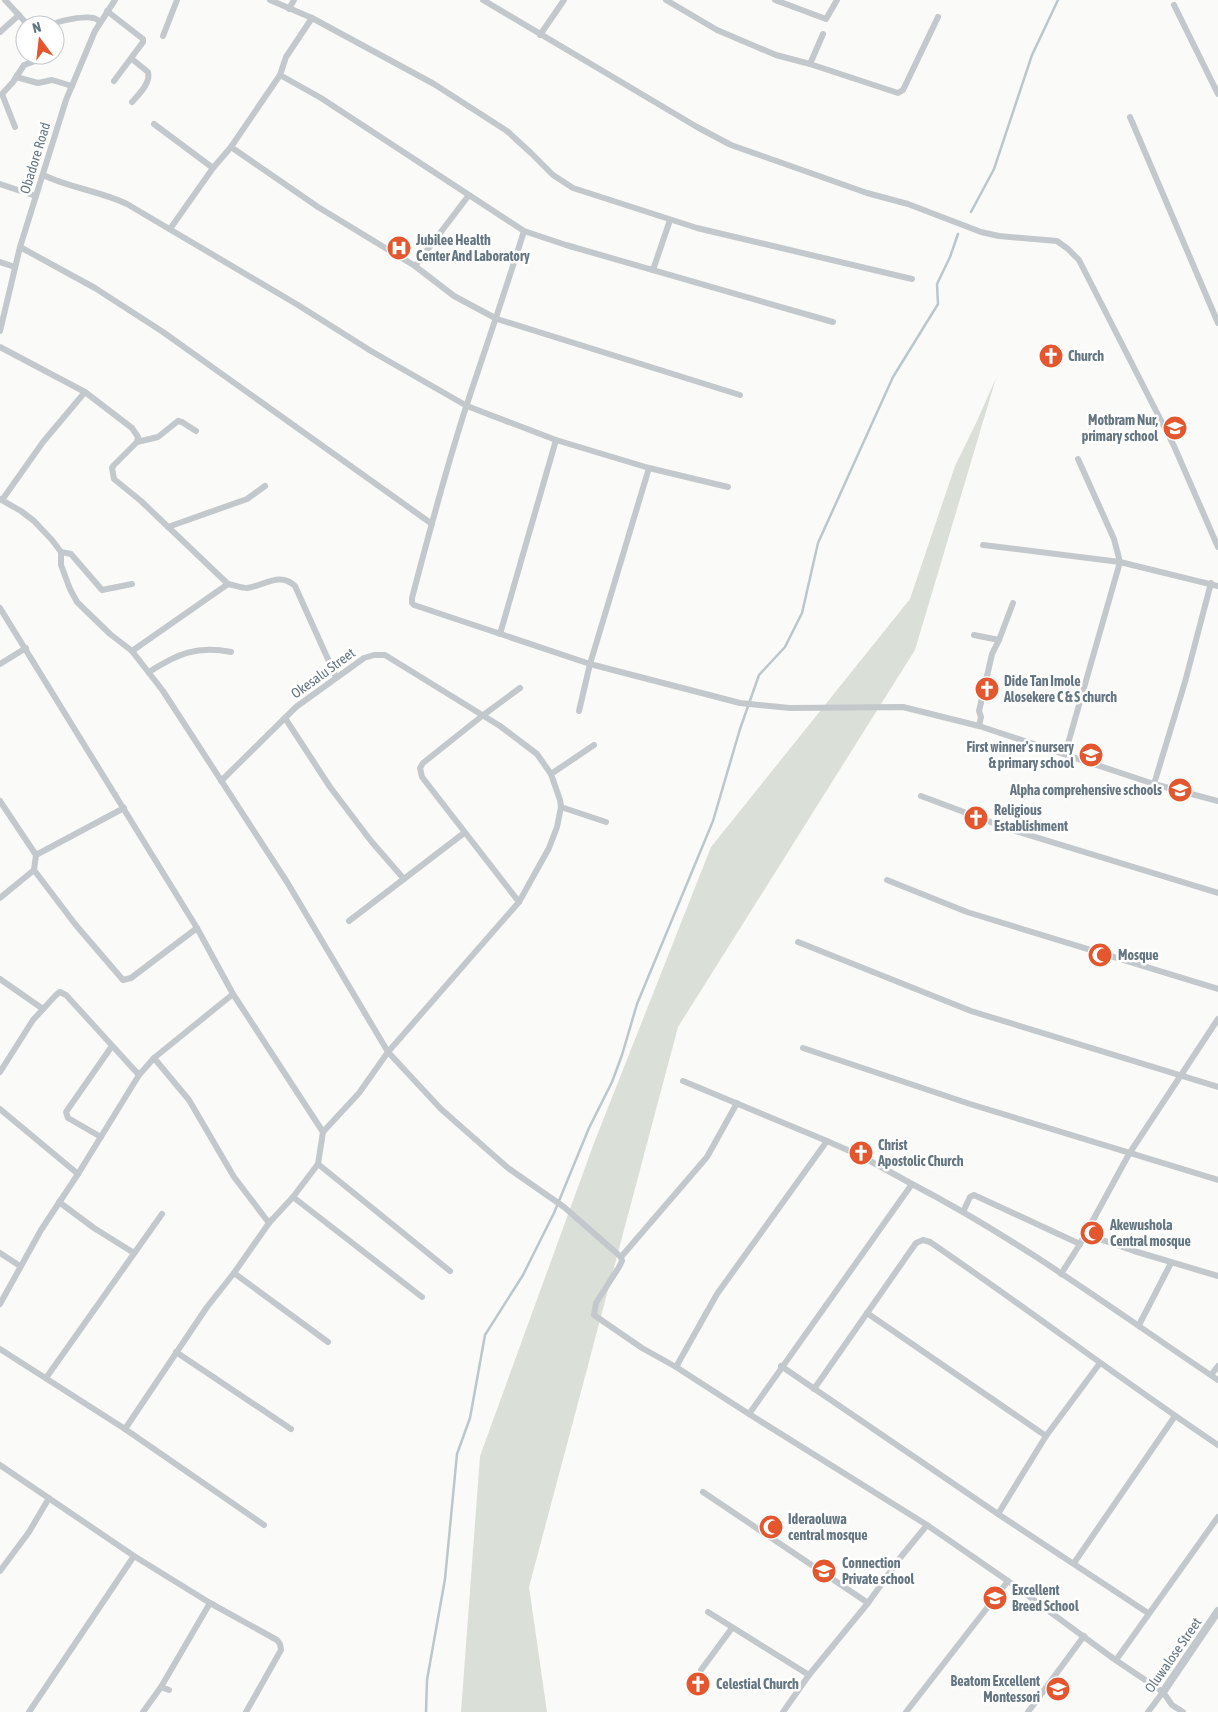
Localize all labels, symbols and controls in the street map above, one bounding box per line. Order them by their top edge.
north arrow [15,15,65,65]
text: N [31,19,43,36]
street label: Obadore Road [17,120,53,196]
place label: Jubilee Health Center And Laboratory [415,232,530,264]
hospital icon: Jubilee Health Center And Laboratory [386,235,412,261]
church icon: Church [1038,343,1064,369]
place label: Church [1068,348,1104,364]
place label: Motbram Nur, primary school [1082,412,1159,444]
school or university icon: Motbram Nur, primary school [1162,415,1188,441]
street label: Okesalu Street [288,644,358,702]
place label: Dide Tan Imole Alosekere C & S church [1003,673,1117,705]
church icon: Dide Tan Imole Alosekere C & S church [974,676,1000,702]
place label: First winner's nursery & primary school [966,739,1074,771]
school or university icon: First winner's nursery & primary school [1078,742,1104,768]
school or university icon: Alpha comprehensive schools [1167,777,1193,803]
place label: Alpha comprehensive schools [1009,782,1162,798]
place label: Religious Establishment [994,802,1068,834]
church icon: Religious Establishment [963,805,989,831]
mosque icon: Mosque [1087,942,1113,968]
place label: Mosque [1118,947,1159,963]
place label: Christ Apostolic Church [877,1137,964,1169]
church icon: Christ Apostolic Church [848,1140,874,1166]
place label: Akewushola Central mosque [1109,1217,1191,1249]
mosque icon: Akewushola Central mosque [1079,1220,1105,1246]
place label: Ideraoluwa central mosque [788,1511,868,1543]
mosque icon: Ideraoluwa central mosque [758,1514,784,1540]
place label: Connection Private school [842,1555,915,1587]
school or university icon: Connection Private school [811,1558,837,1584]
place label: Excellent Breed School [1012,1582,1079,1614]
school or university icon: Excellent Breed School [982,1585,1008,1611]
street label: Oluwalose Street [1141,1615,1205,1695]
church icon: Celestial Church [685,1671,711,1697]
place label: Beatom Excellent Montessori [951,1673,1040,1705]
place label: Celestial Church [716,1676,799,1692]
school or university icon: Beatom Excellent Montessori [1045,1676,1071,1702]

